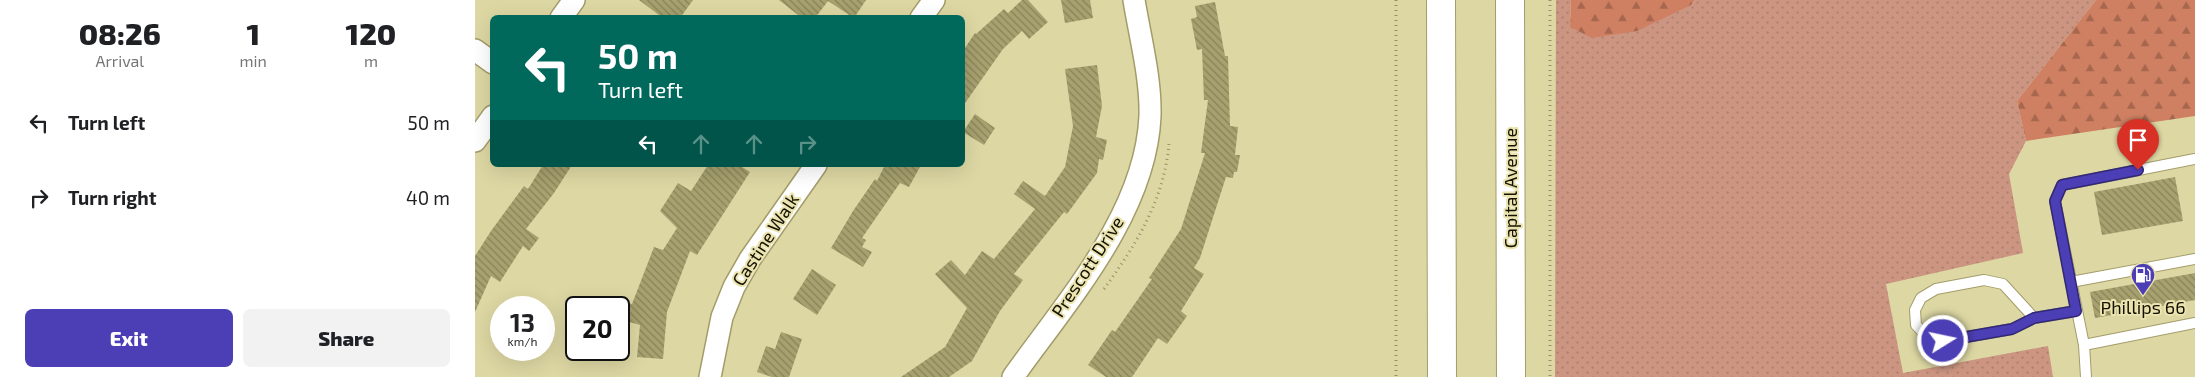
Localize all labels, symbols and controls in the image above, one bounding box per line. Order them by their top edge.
text: 08:26 [79,15,161,51]
text: 1 [246,15,260,51]
text: 120 [346,15,396,51]
text: 50 m [598,34,678,76]
icon: left [515,35,580,100]
text: Arrival [95,51,144,70]
text: min [240,51,267,70]
text: m [364,51,378,70]
text: Turn left [598,76,683,102]
icon: left [25,109,53,137]
text: Turn left [68,111,145,134]
text: 50 m [407,111,450,134]
pin [2117,119,2159,170]
icon: arrive [2124,126,2152,154]
street label: Capital Avenue [1499,128,1521,248]
icon: left [634,130,662,158]
icon: ahead [687,130,715,158]
icon: ahead [740,130,768,158]
icon: right [793,130,821,158]
icon: right [25,184,53,212]
text: Turn right [68,186,156,209]
text: 40 m [406,186,450,209]
street label: Castine Walk [727,189,803,290]
street label: Prescott Drive [1046,212,1128,321]
fuel station icon: Phillips 66 [2130,262,2156,296]
speed limit sign: 20 [565,296,630,361]
place label: Phillips 66 [2101,296,2185,318]
text: 13 [510,307,535,337]
button: Exit [25,309,233,367]
button: Share [243,309,450,367]
position arrow [1916,314,1968,366]
text: km/h [508,334,537,348]

